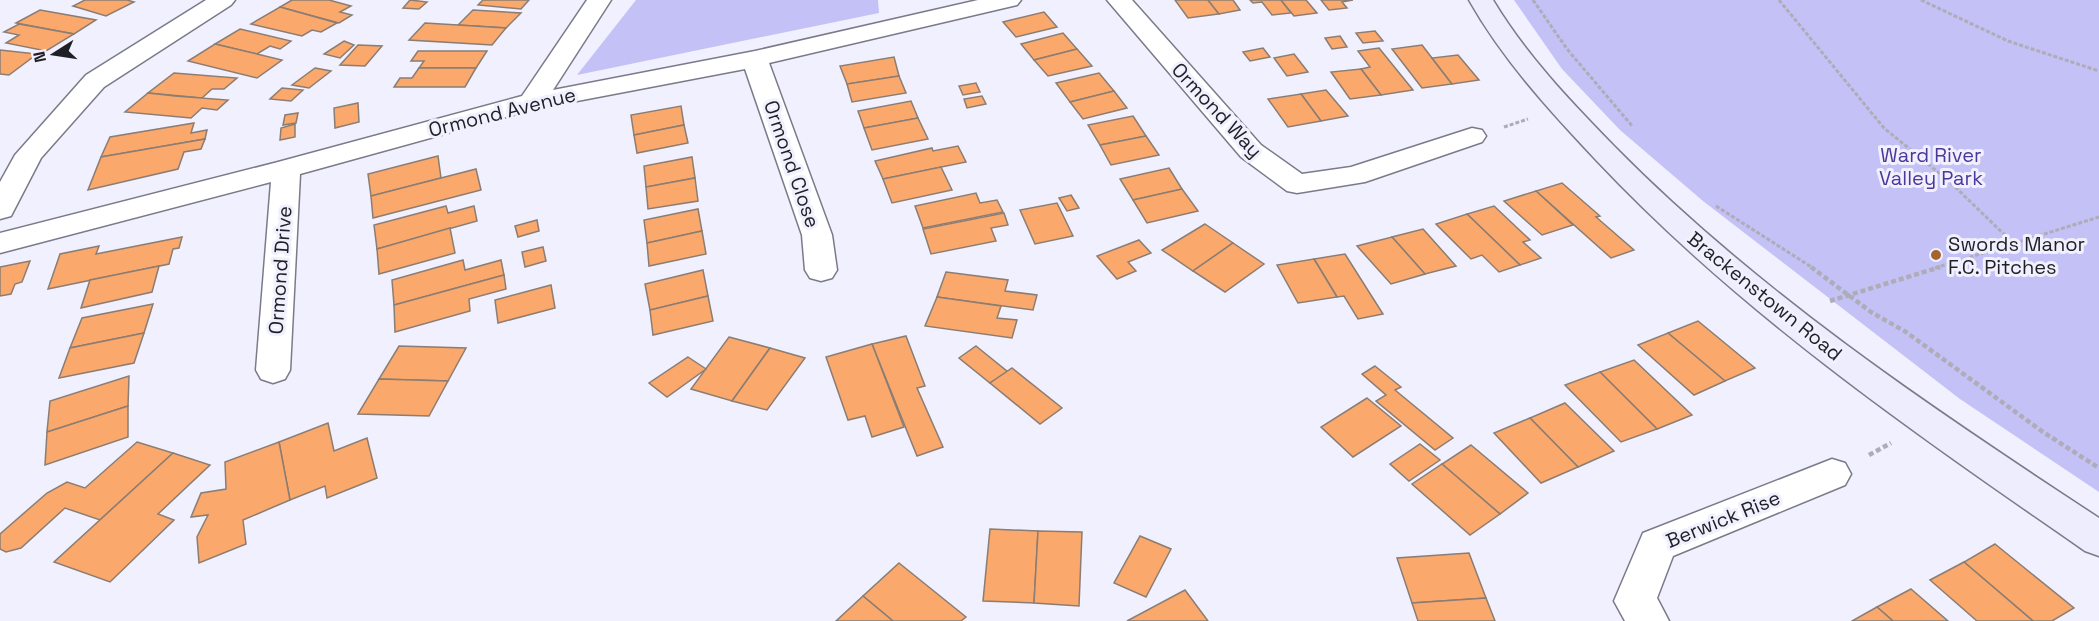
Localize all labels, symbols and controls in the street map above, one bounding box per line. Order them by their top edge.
north arrow [24,24,84,84]
text: N [28,50,51,64]
street label: Ormond Way [1166,57,1268,163]
street label: Ormond Avenue [426,81,578,143]
street label: Ormond Close [758,97,826,231]
park label: Ward River Valley Park [1879,142,1983,191]
street label: Ormond Drive [263,205,297,335]
street label: Brackenstown Road [1682,226,1848,366]
place label: Swords Manor F.C. Pitches [1948,231,2085,280]
marker: Swords Manor F.C. Pitches [1929,248,1943,262]
street label: Berwick Rise [1662,484,1784,554]

